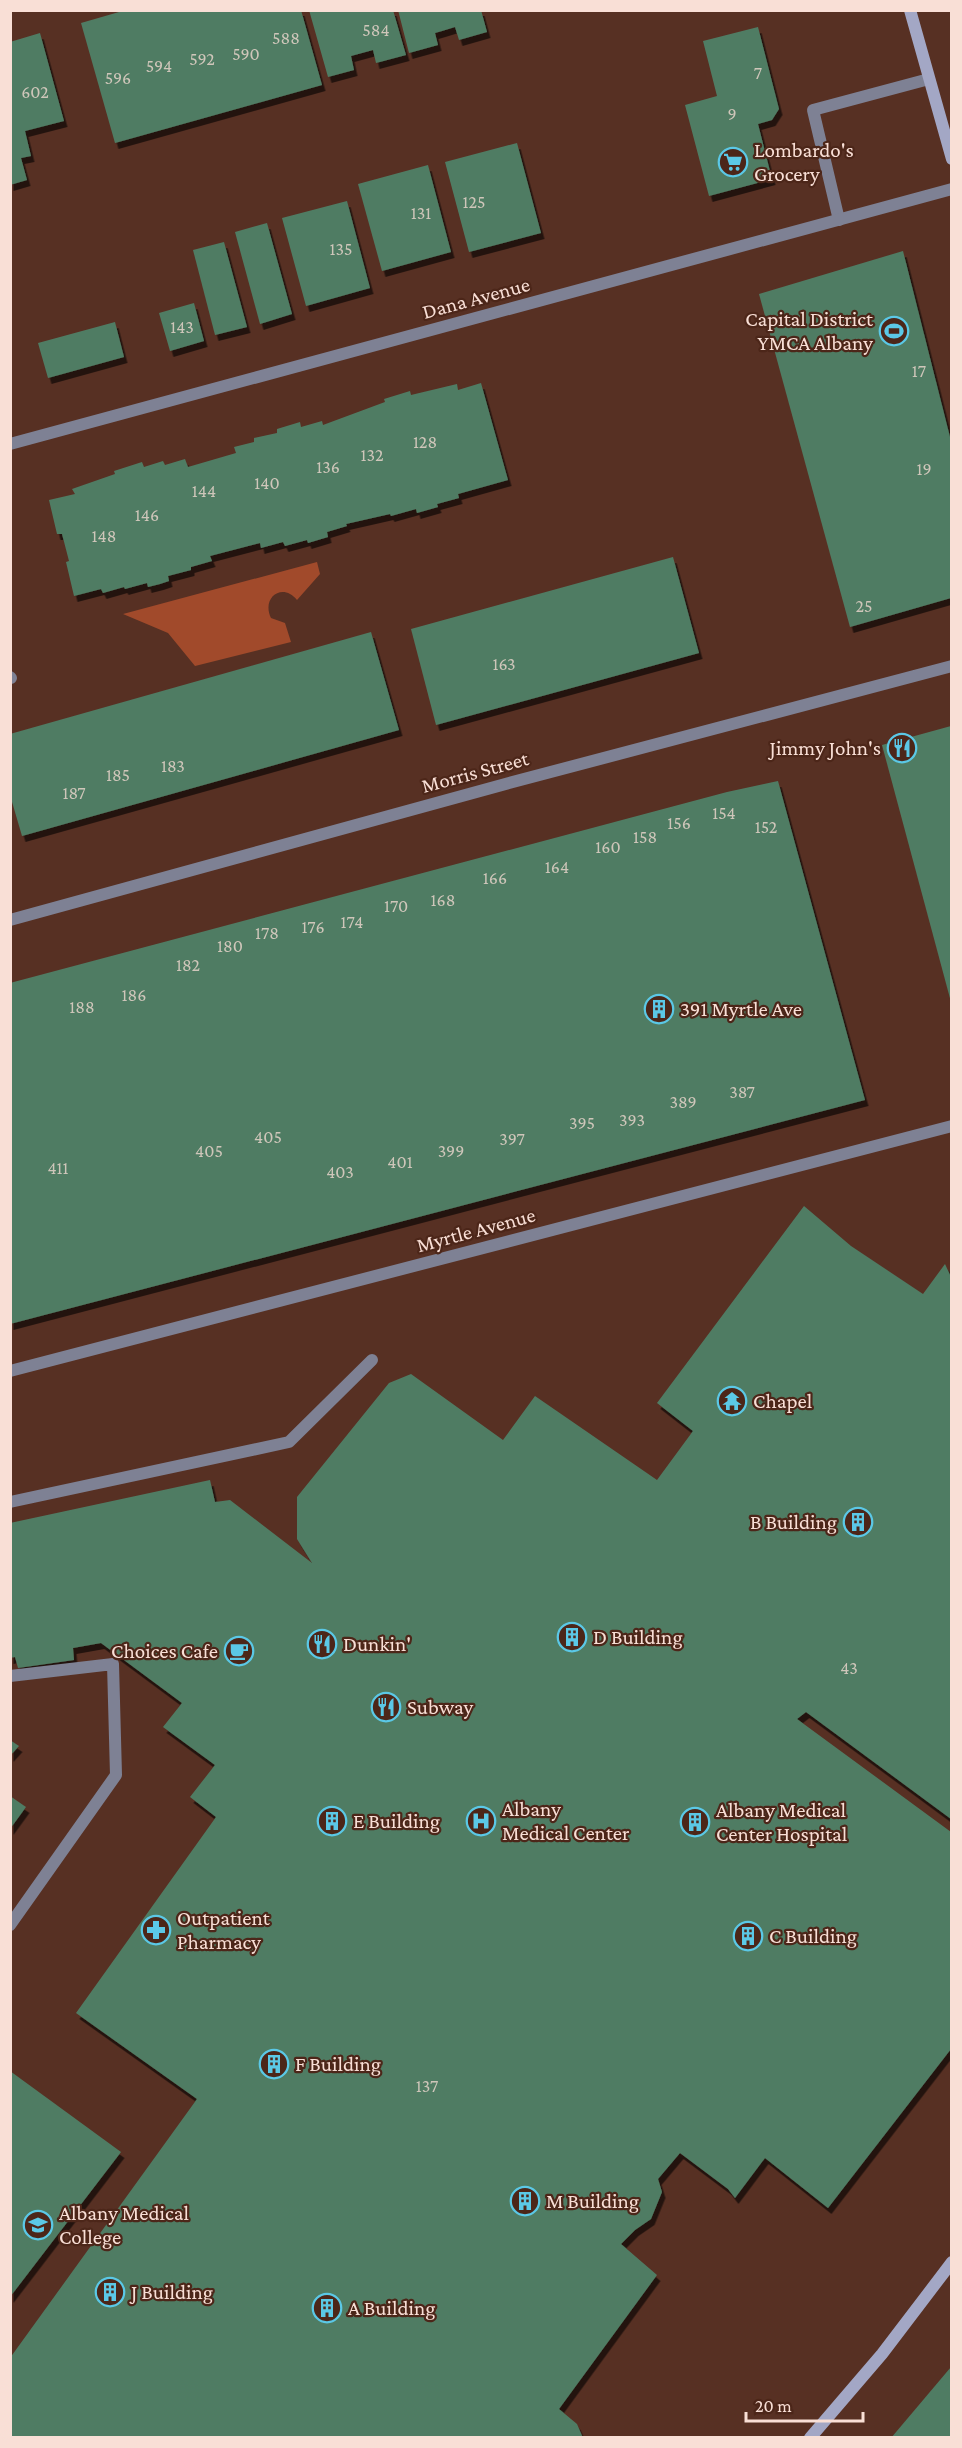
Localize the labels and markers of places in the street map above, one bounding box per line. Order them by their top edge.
place label: Lombardo's Grocery [754,138,854,186]
supermarket icon: Lombardo's Grocery [717,146,749,178]
place label: Capital District YMCA Albany [745,307,874,355]
sports icon: Capital District YMCA Albany [878,315,910,347]
restaurant icon: Jimmy John's [886,732,918,764]
place label: Jimmy John's [768,736,881,760]
building icon: 391 Myrtle Ave [643,993,675,1025]
place label: 391 Myrtle Ave [680,997,802,1021]
temple icon: Chapel [716,1385,748,1417]
place label: Chapel [753,1389,812,1413]
building icon: B Building [842,1506,874,1538]
place label: B Building [750,1510,837,1534]
building icon: D Building [556,1621,588,1653]
place label: D Building [593,1625,683,1649]
restaurant icon: Dunkin' [306,1628,338,1660]
place label: Dunkin' [343,1632,411,1656]
cafe icon: Choices Cafe [223,1635,255,1667]
place label: Choices Cafe [111,1639,218,1663]
restaurant icon: Subway [370,1691,402,1723]
place label: Subway [407,1695,474,1719]
place label: Albany Medical Center [502,1797,630,1845]
place label: Albany Medical Center Hospital [716,1798,847,1846]
building icon: E Building [316,1805,348,1837]
hospital icon: Albany Medical Center [465,1805,497,1837]
building icon: Albany Medical Center Hospital [679,1806,711,1838]
place label: E Building [353,1809,440,1833]
place label: Outpatient Pharmacy [177,1906,271,1954]
pharmacy icon: Outpatient Pharmacy [140,1914,172,1946]
building icon: C Building [732,1920,764,1952]
place label: C Building [769,1924,857,1948]
building icon: F Building [258,2048,290,2080]
place label: F Building [295,2052,381,2076]
building icon: M Building [509,2185,541,2217]
place label: M Building [546,2189,639,2213]
place label: Albany Medical College [59,2201,189,2249]
school or university icon: Albany Medical College [22,2209,54,2241]
building icon: J Building [94,2276,126,2308]
place label: J Building [129,2280,213,2304]
building icon: A Building [311,2292,343,2324]
place label: A Building [348,2296,436,2320]

